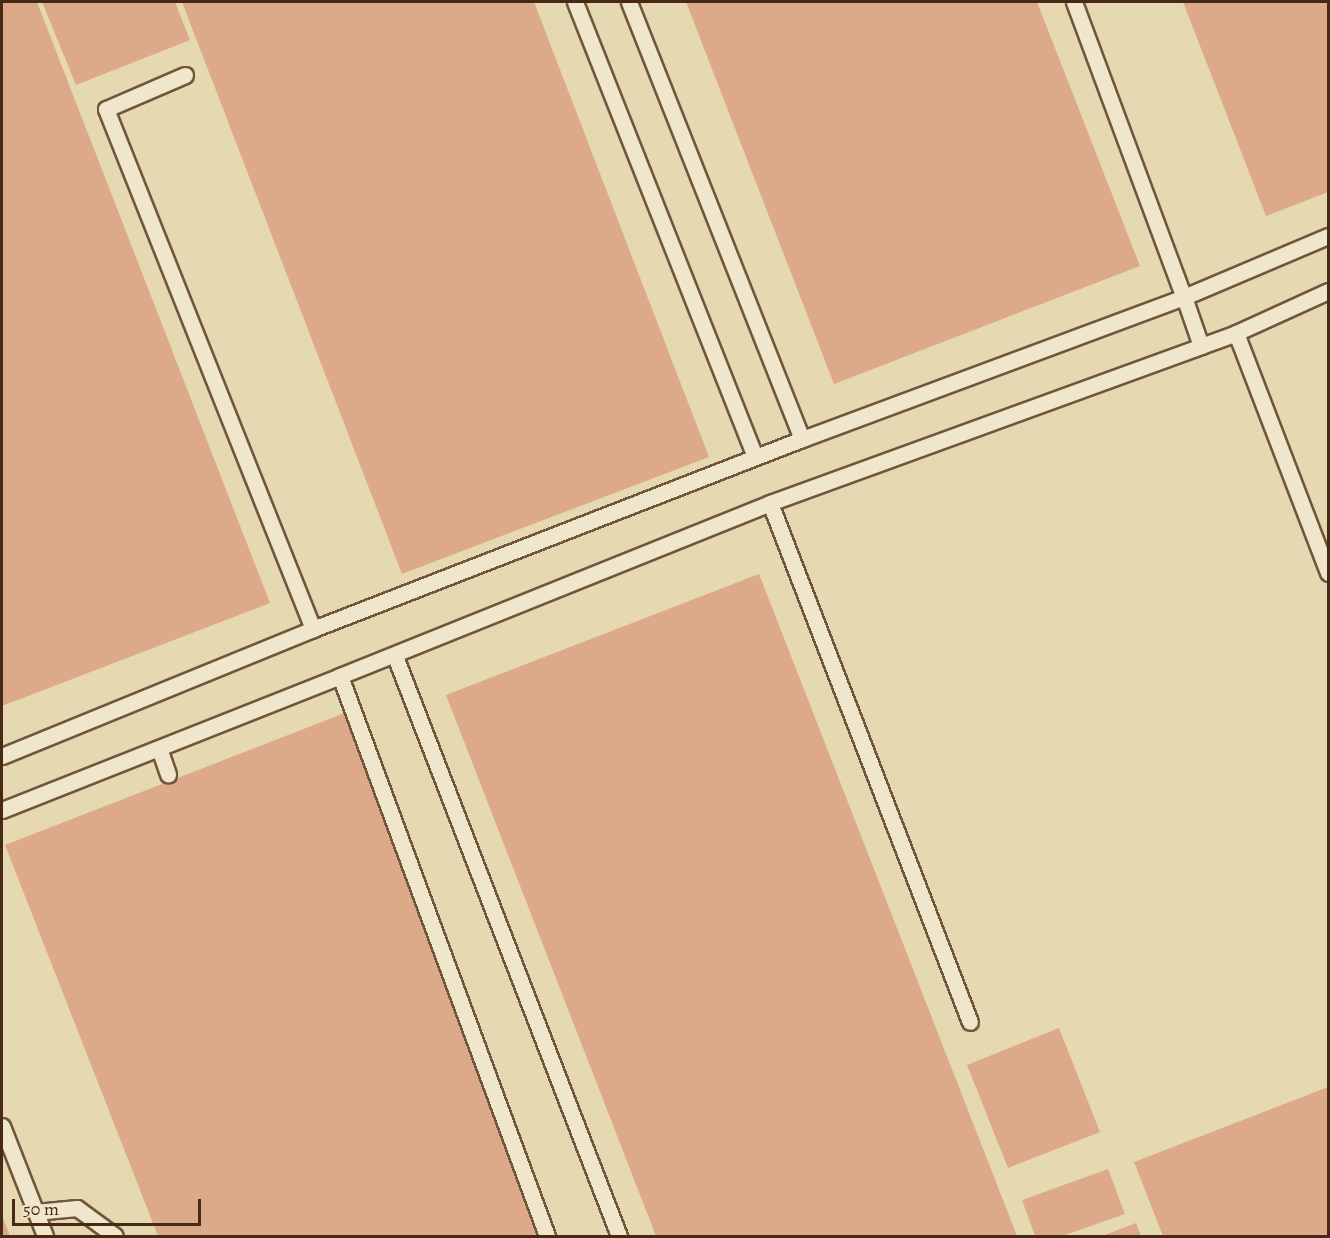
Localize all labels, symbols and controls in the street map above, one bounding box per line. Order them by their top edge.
scale bar [15,1187,204,1225]
text: 50 m [23,1197,59,1221]

